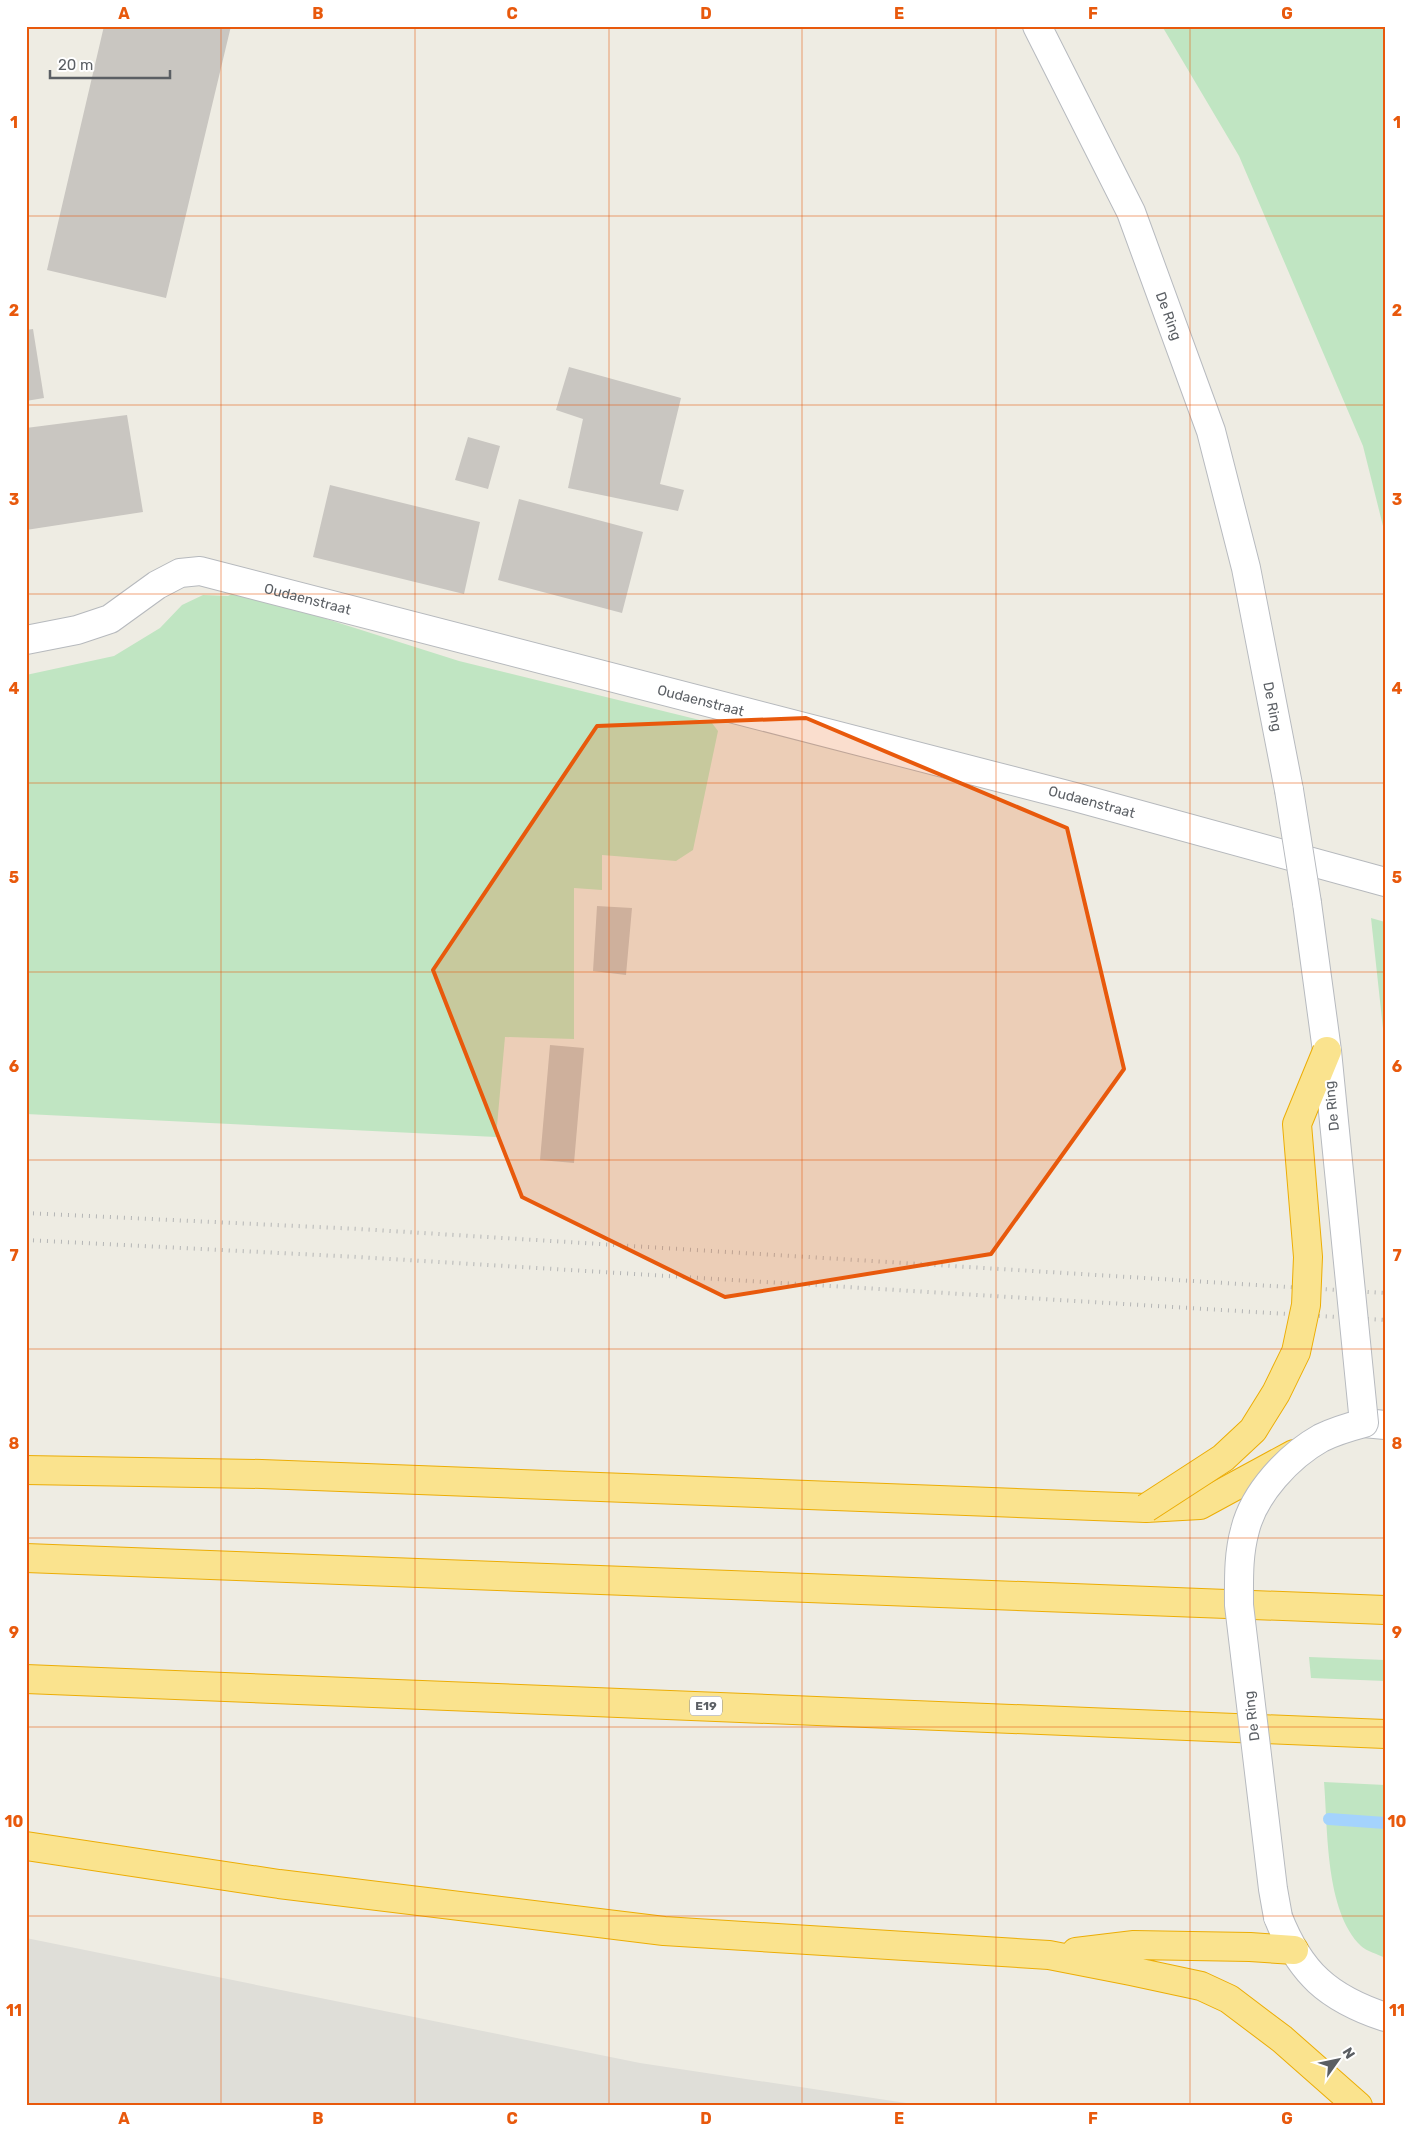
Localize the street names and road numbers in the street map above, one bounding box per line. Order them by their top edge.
street label: De Ring [1152,289,1186,342]
street label: Oudaenstraat [262,579,353,618]
street label: De Ring [1260,680,1286,733]
street label: Oudaenstraat [656,681,747,720]
street label: Oudaenstraat [1047,782,1138,822]
street label: De Ring [1321,1080,1343,1132]
street label: De Ring [1240,1690,1264,1742]
road number: E19 [690,1696,722,1715]

